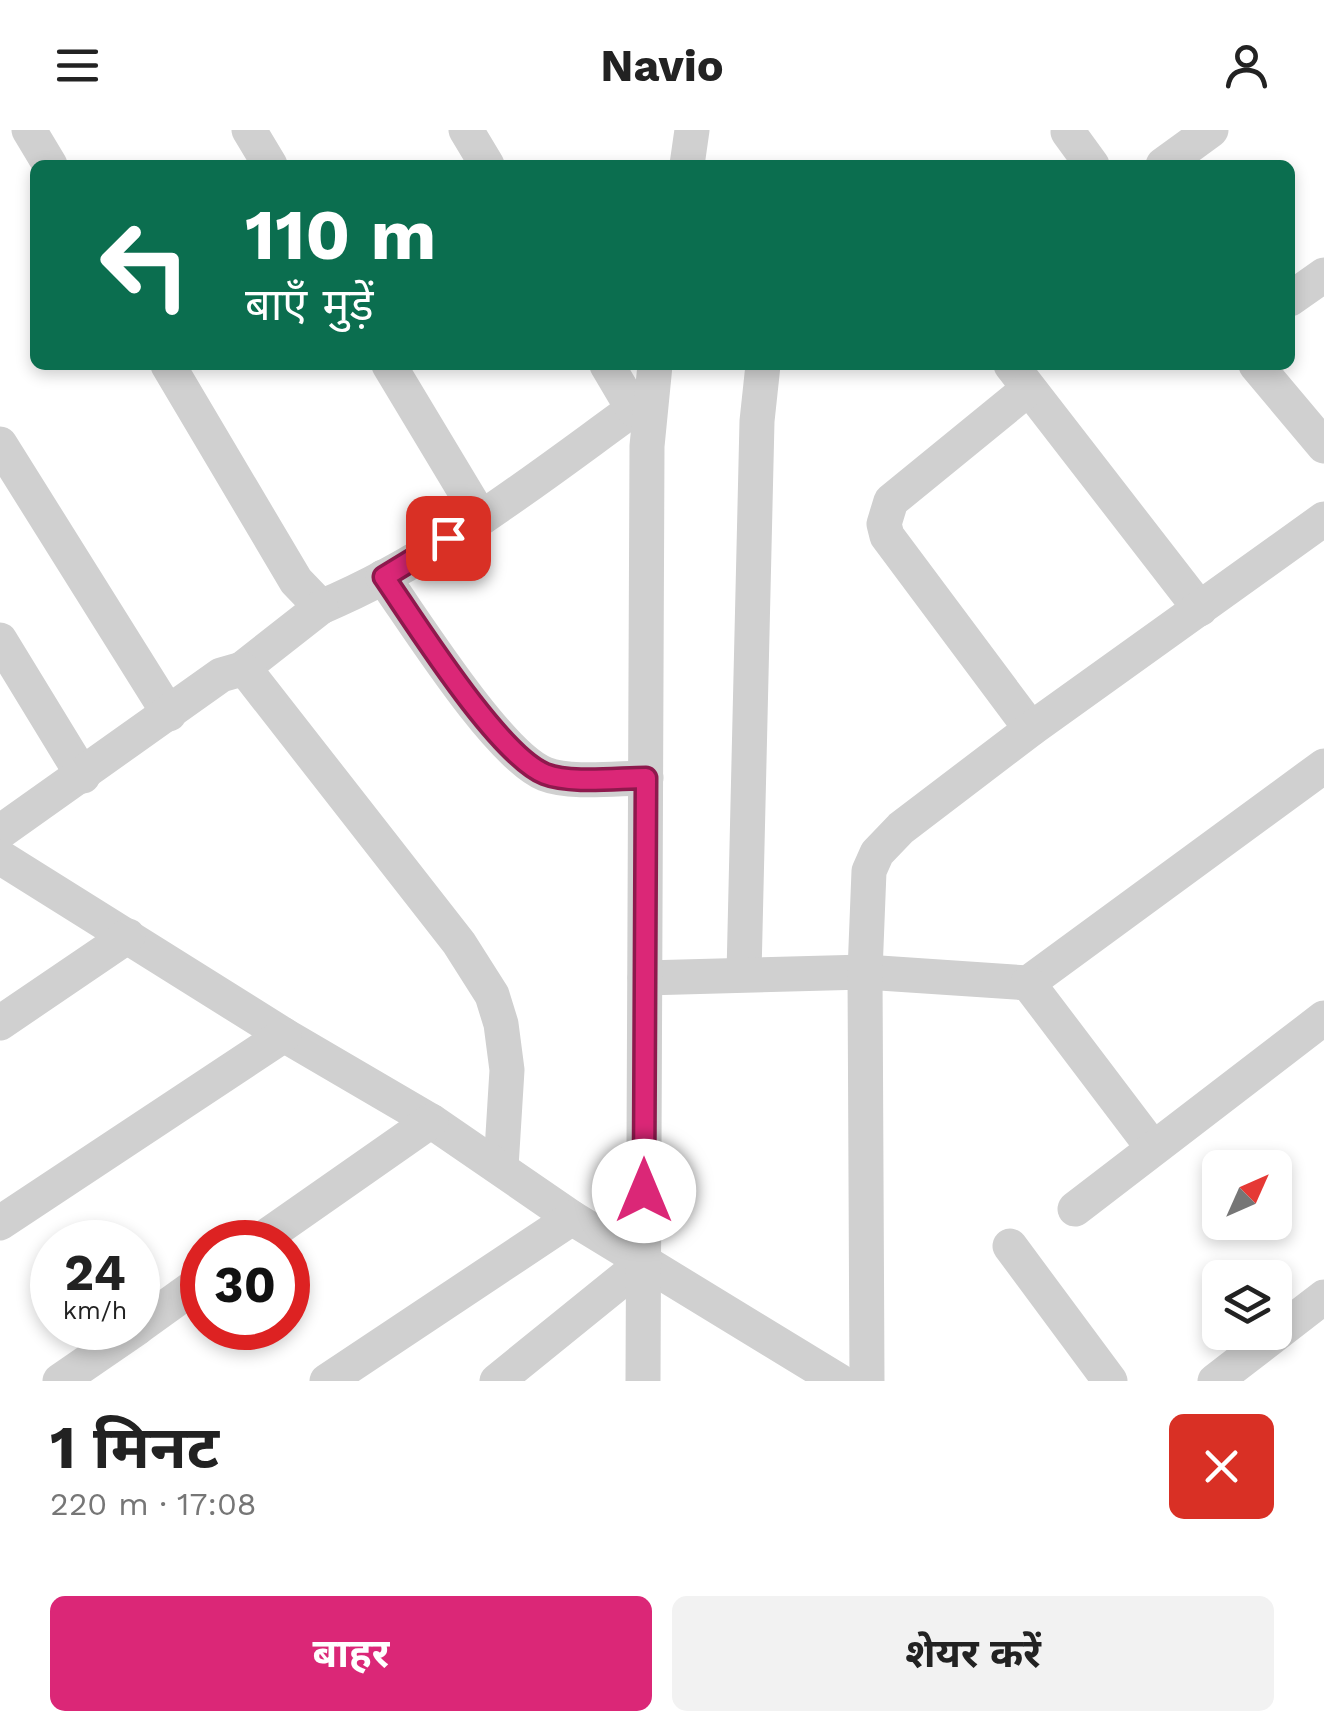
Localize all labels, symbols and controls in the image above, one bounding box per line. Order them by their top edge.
icon: menu [50,38,105,93]
icon: person [1219,38,1274,93]
text: Navio [600,39,724,92]
text: 110 m [245,194,436,276]
icon: left [80,200,210,330]
text: बाएँ मुड़ें [245,278,374,331]
pin [406,496,491,581]
icon: arrive [421,511,476,566]
position arrow [592,1139,696,1243]
north arrow [1202,1150,1292,1240]
map controls [1202,1150,1292,1350]
speed limit sign: 30 [180,1220,310,1350]
text: 24 [64,1243,126,1302]
button: layers [1202,1260,1292,1350]
text: km/h [63,1296,127,1325]
text: 1 मिनट [50,1412,219,1483]
button: close [1169,1414,1274,1519]
text: 220 m · 17:08 [50,1485,257,1523]
button: बाहर [50,1596,652,1711]
button: शेयर करें [672,1596,1274,1711]

